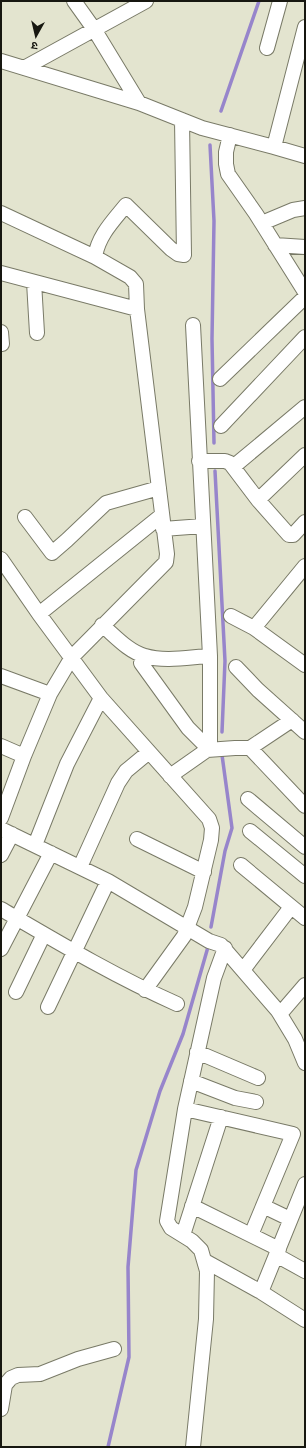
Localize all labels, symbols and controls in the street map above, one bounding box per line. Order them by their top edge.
north arrow [16,16,56,56]
text: उ [30,38,39,53]

